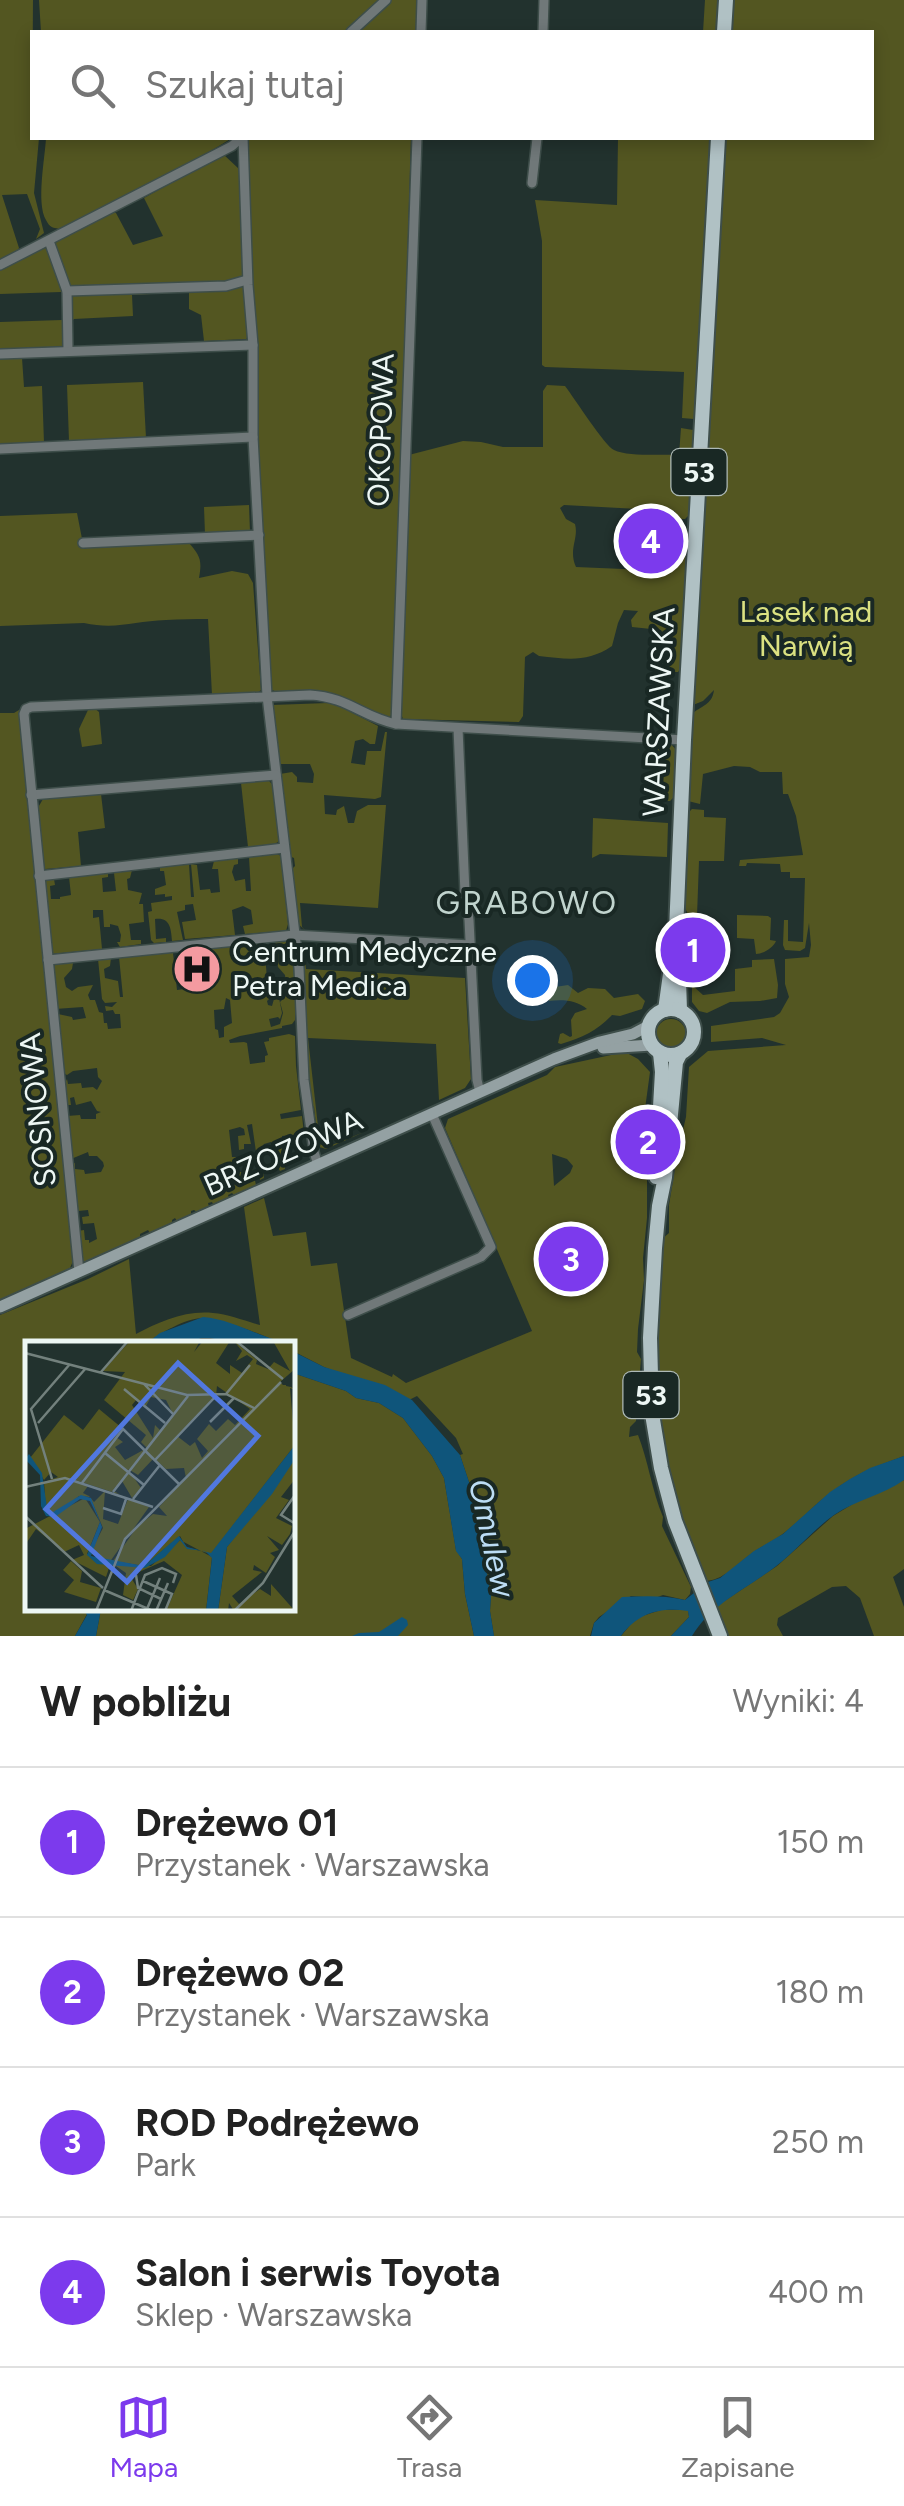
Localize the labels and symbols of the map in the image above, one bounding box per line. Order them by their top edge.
street label: OKOPOWA [359,352,402,507]
road number: 53 [672,449,726,495]
pin: 4 [618,504,684,578]
park label: Lasek nad Narwią [740,593,872,664]
street label: WARSZAWSKA [635,606,682,818]
district label: GRABOWO [435,884,619,922]
pin: 1 [660,912,726,988]
place label: Centrum Medyczne Petra Medica [232,933,497,1004]
hospital icon: Centrum Medyczne Petra Medica [171,943,223,995]
your location [507,955,558,1006]
street label: SOSNOWA [11,1031,64,1189]
street label: BRZOZOWA [198,1101,369,1204]
pin: 2 [616,1104,680,1180]
pin: 3 [538,1222,604,1296]
inset map [25,1341,295,1611]
road number: 53 [624,1372,678,1418]
water label: Omulew [461,1476,523,1602]

